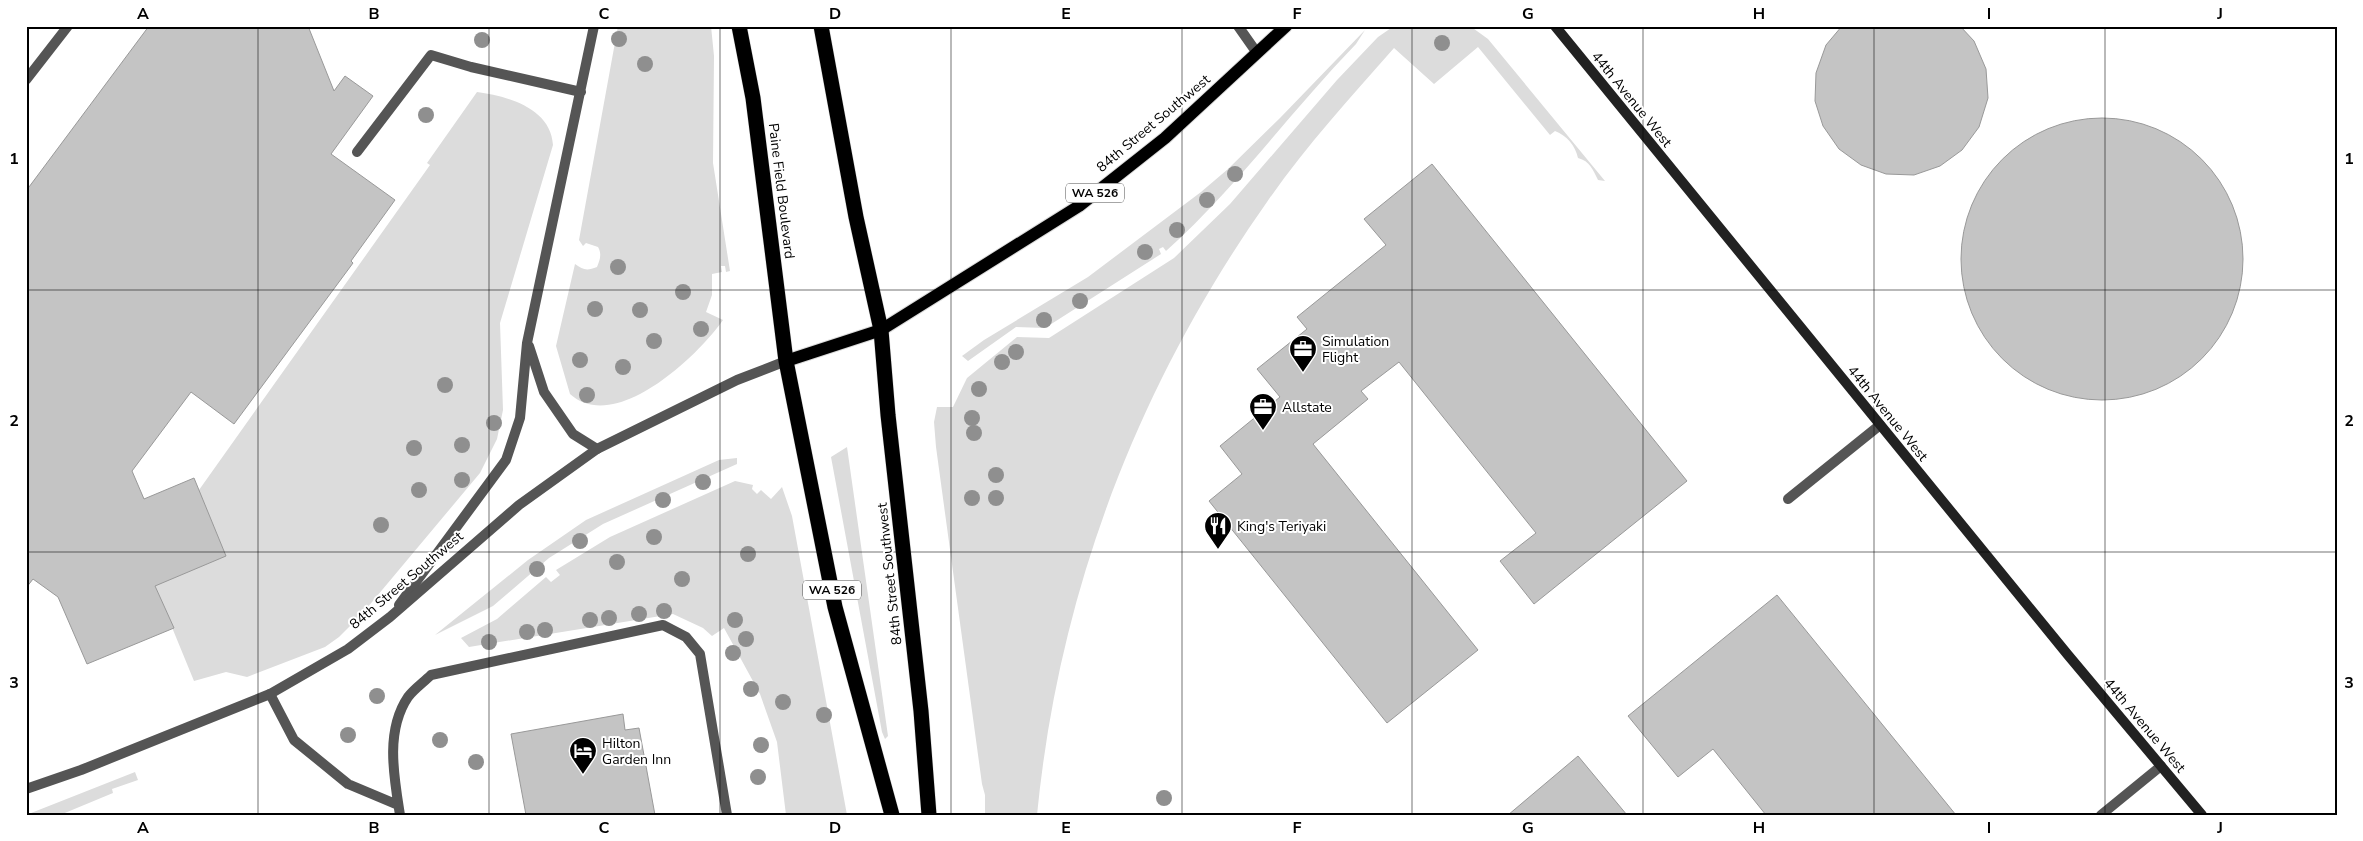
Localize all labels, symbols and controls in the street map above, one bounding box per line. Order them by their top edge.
text: A [137,3,149,25]
text: B [368,3,380,25]
text: C [599,3,610,25]
text: D [829,3,841,25]
text: E [1061,3,1071,25]
text: F [1293,3,1302,25]
text: G [1522,3,1534,25]
text: H [1753,3,1765,25]
text: I [1987,3,1991,25]
text: J [2216,3,2223,25]
street label: 44th Avenue West [1587,47,1676,151]
street label: 84th Street Southwest [1093,70,1214,177]
street label: Paine Field Boulevard [764,122,799,260]
text: 1 [9,148,19,170]
text: 1 [2344,148,2354,170]
road number: WA 526 [1066,184,1124,202]
place label: Simulation Flight [1322,332,1389,367]
office icon: Simulation Flight [1288,334,1318,373]
street label: 44th Avenue West [1843,361,1932,465]
office icon: Allstate [1248,392,1278,431]
place label: Allstate [1282,398,1332,417]
text: 2 [9,410,19,432]
text: 2 [2344,410,2354,432]
street label: 84th Street Southwest [873,502,906,646]
restaurant icon: King's Teriyaki [1203,511,1233,550]
place label: King's Teriyaki [1237,517,1326,536]
street label: 84th Street Southwest [346,527,467,634]
road number: WA 526 [803,580,861,600]
text: 3 [9,672,19,694]
text: 3 [2344,672,2354,694]
street label: 44th Avenue West [2099,674,2190,777]
place label: Hilton Garden Inn [602,734,671,769]
hotel icon: Hilton Garden Inn [568,736,598,775]
text: A [137,817,149,839]
text: B [368,817,380,839]
text: C [599,817,610,839]
text: D [829,817,841,839]
text: E [1061,817,1071,839]
text: F [1293,817,1302,839]
text: G [1522,817,1534,839]
text: H [1753,817,1765,839]
text: I [1987,817,1991,839]
text: J [2216,817,2223,839]

